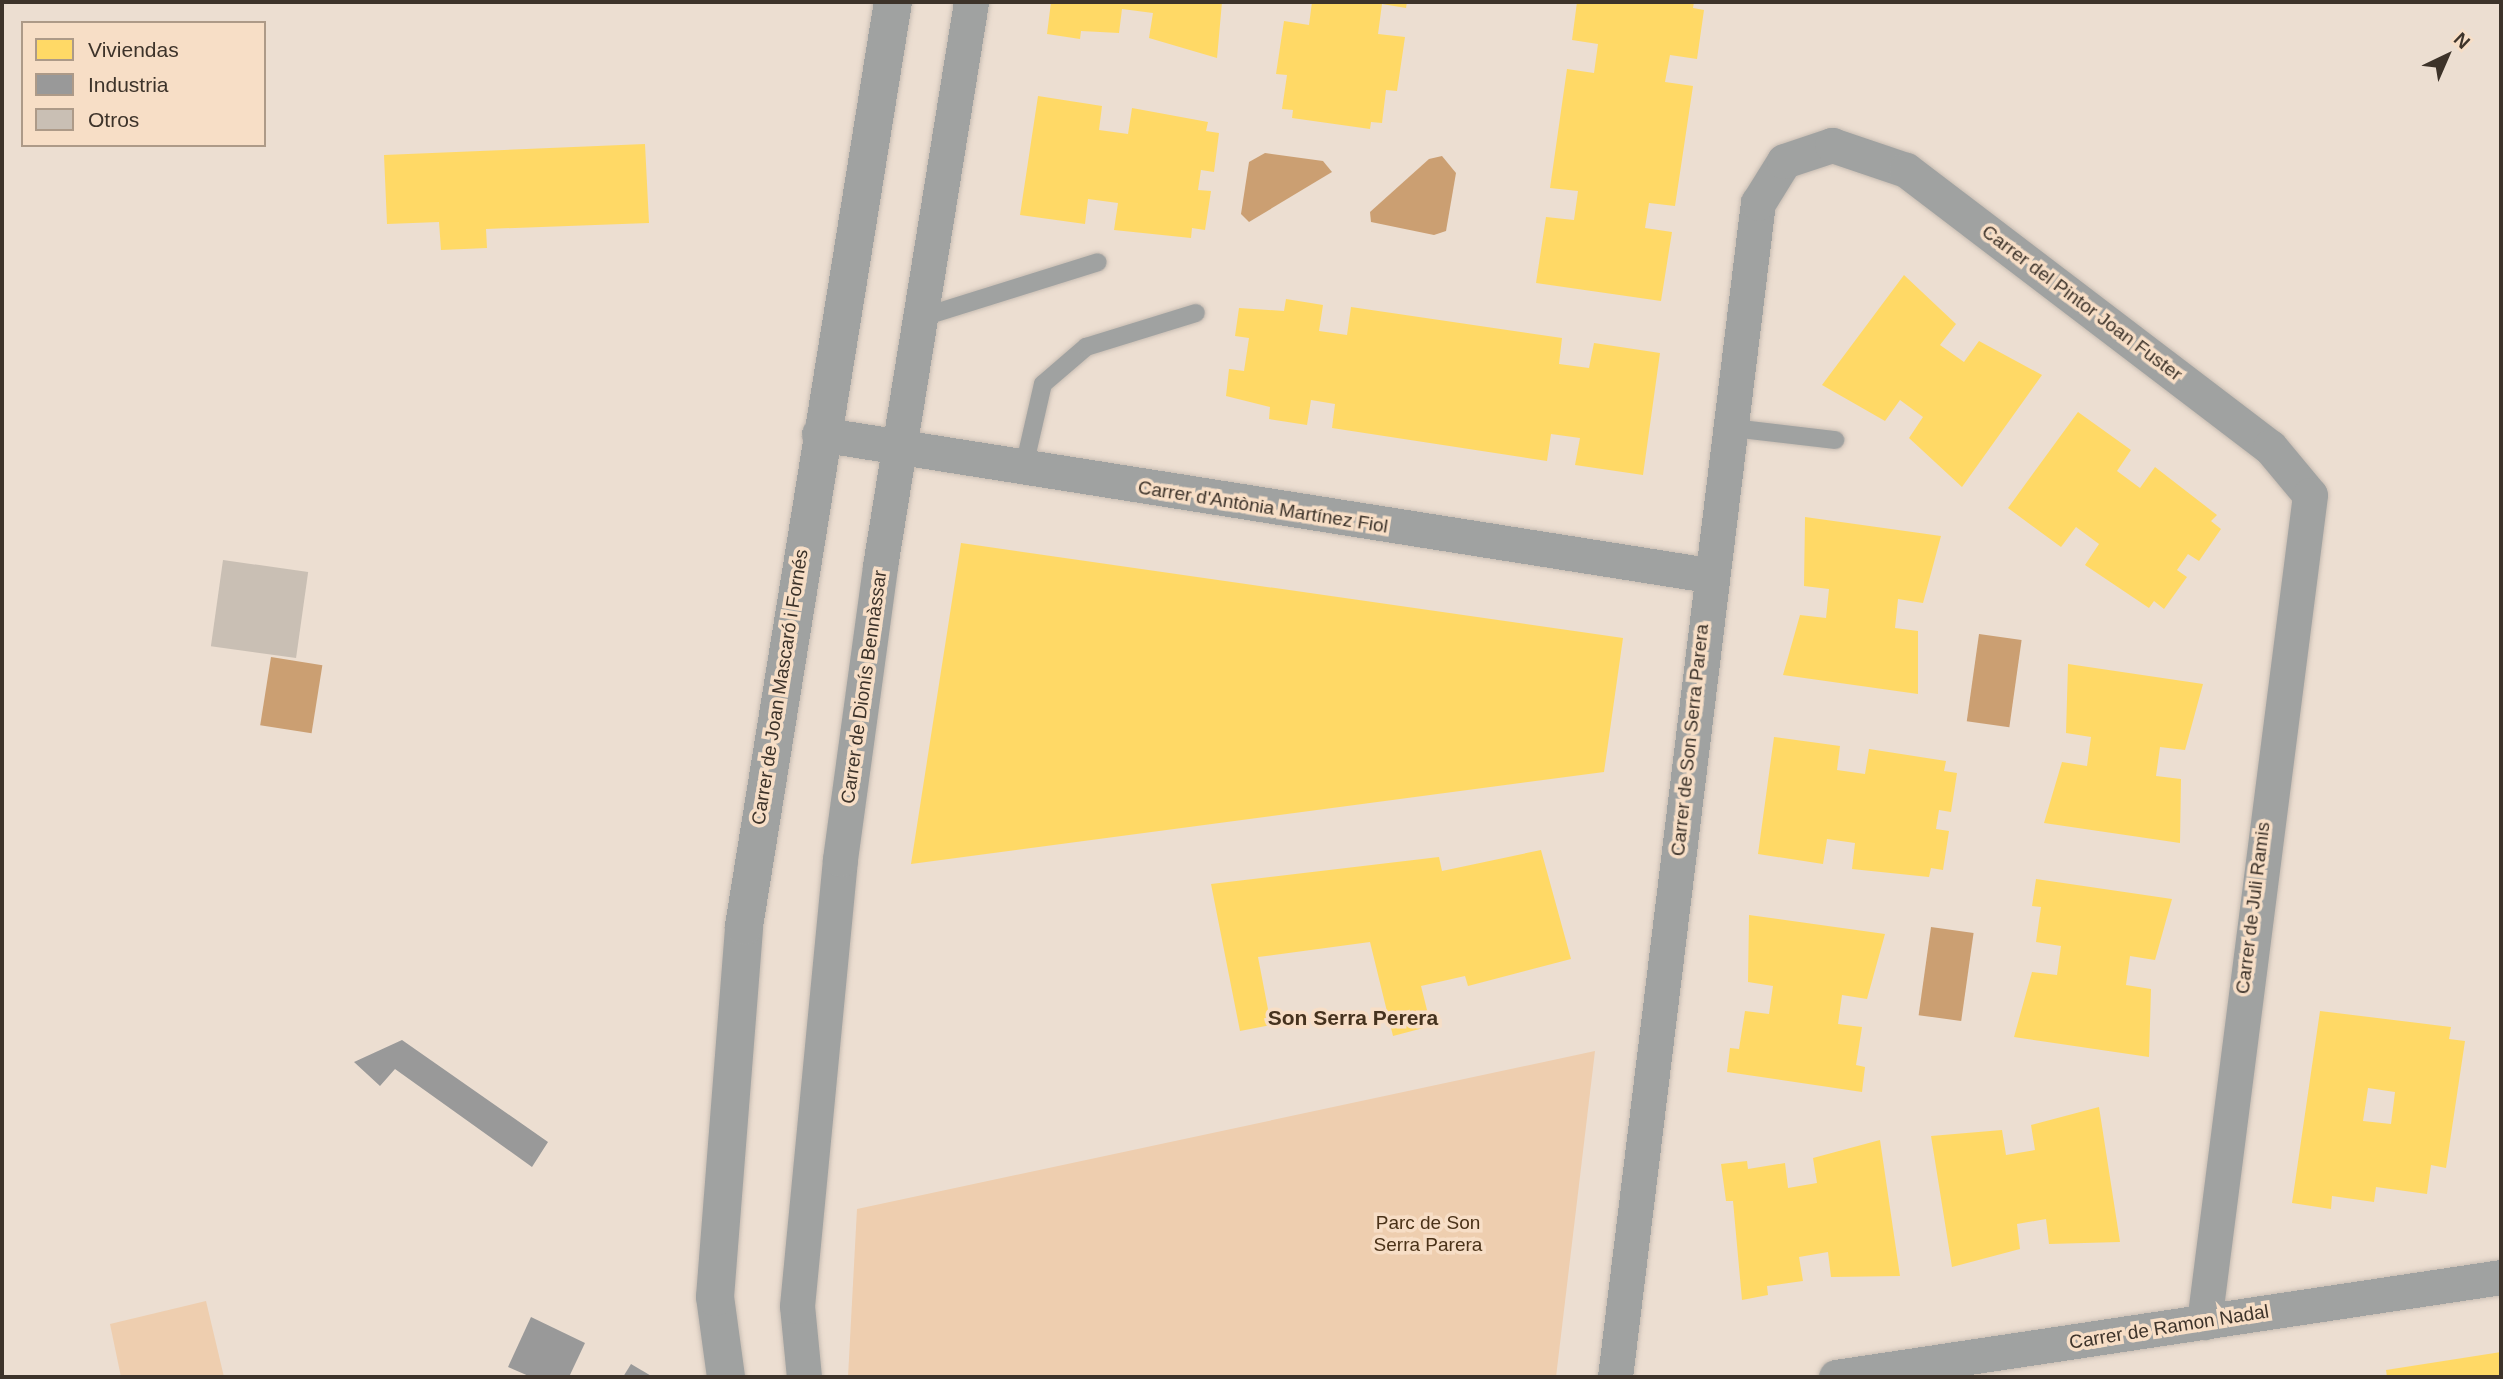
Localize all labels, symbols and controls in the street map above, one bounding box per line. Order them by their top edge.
legend [21,21,266,147]
north arrow [2412,21,2482,91]
text: N [2450,28,2474,53]
text: Viviendas [88,38,179,61]
text: Industria [88,73,169,96]
text: Otros [88,108,139,131]
street label: Carrer del Pintor Joan Fuster [1977,220,2187,386]
street label: Carrer d'Antònia Martínez Fiol [1136,476,1390,538]
street label: Carrer de Joan Mascaró i Fornés [747,548,813,826]
street label: Carrer de Dionís Bennàssar [836,569,892,805]
street label: Carrer de Son Serra Parera [1666,623,1714,857]
street label: Carrer de Juli Ramis [2231,821,2275,995]
district label: Son Serra Perera [1268,1005,1438,1031]
park label: Parc de Son Serra Parera [1374,1212,1482,1256]
street label: Carrer de Ramon Nadal [2068,1300,2270,1354]

